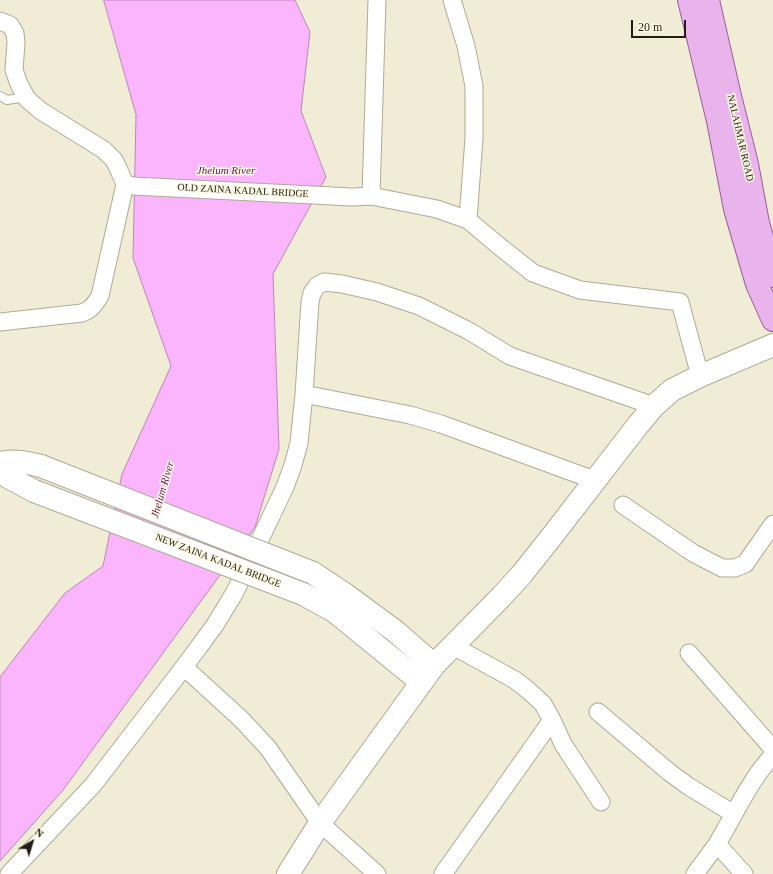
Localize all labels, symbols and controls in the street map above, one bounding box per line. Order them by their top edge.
scale bar [633,12,688,38]
text: 20 m [638,20,662,34]
street label: NALAHMAR ROAD [724,93,756,183]
water label: Jhelum River [197,164,255,178]
street label: OLD ZAINA KADAL BRIDGE [177,182,309,200]
water label: Jhelum River [149,460,177,520]
street label: NEW ZAINA KADAL BRIDGE [153,531,283,591]
north arrow [12,822,52,862]
text: N [33,825,46,840]

